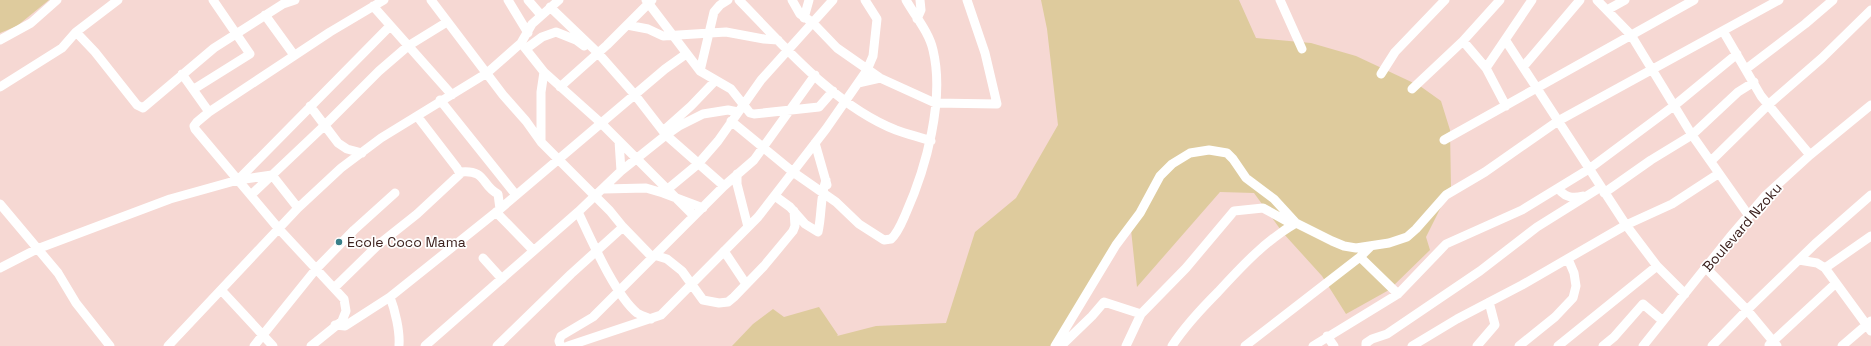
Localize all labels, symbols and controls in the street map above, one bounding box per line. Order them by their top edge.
street label: Boulevard Nzoku [1698,179,1786,275]
place label: Ecole Coco Mama [347,233,466,251]
marker: Ecole Coco Mama [334,237,344,247]

